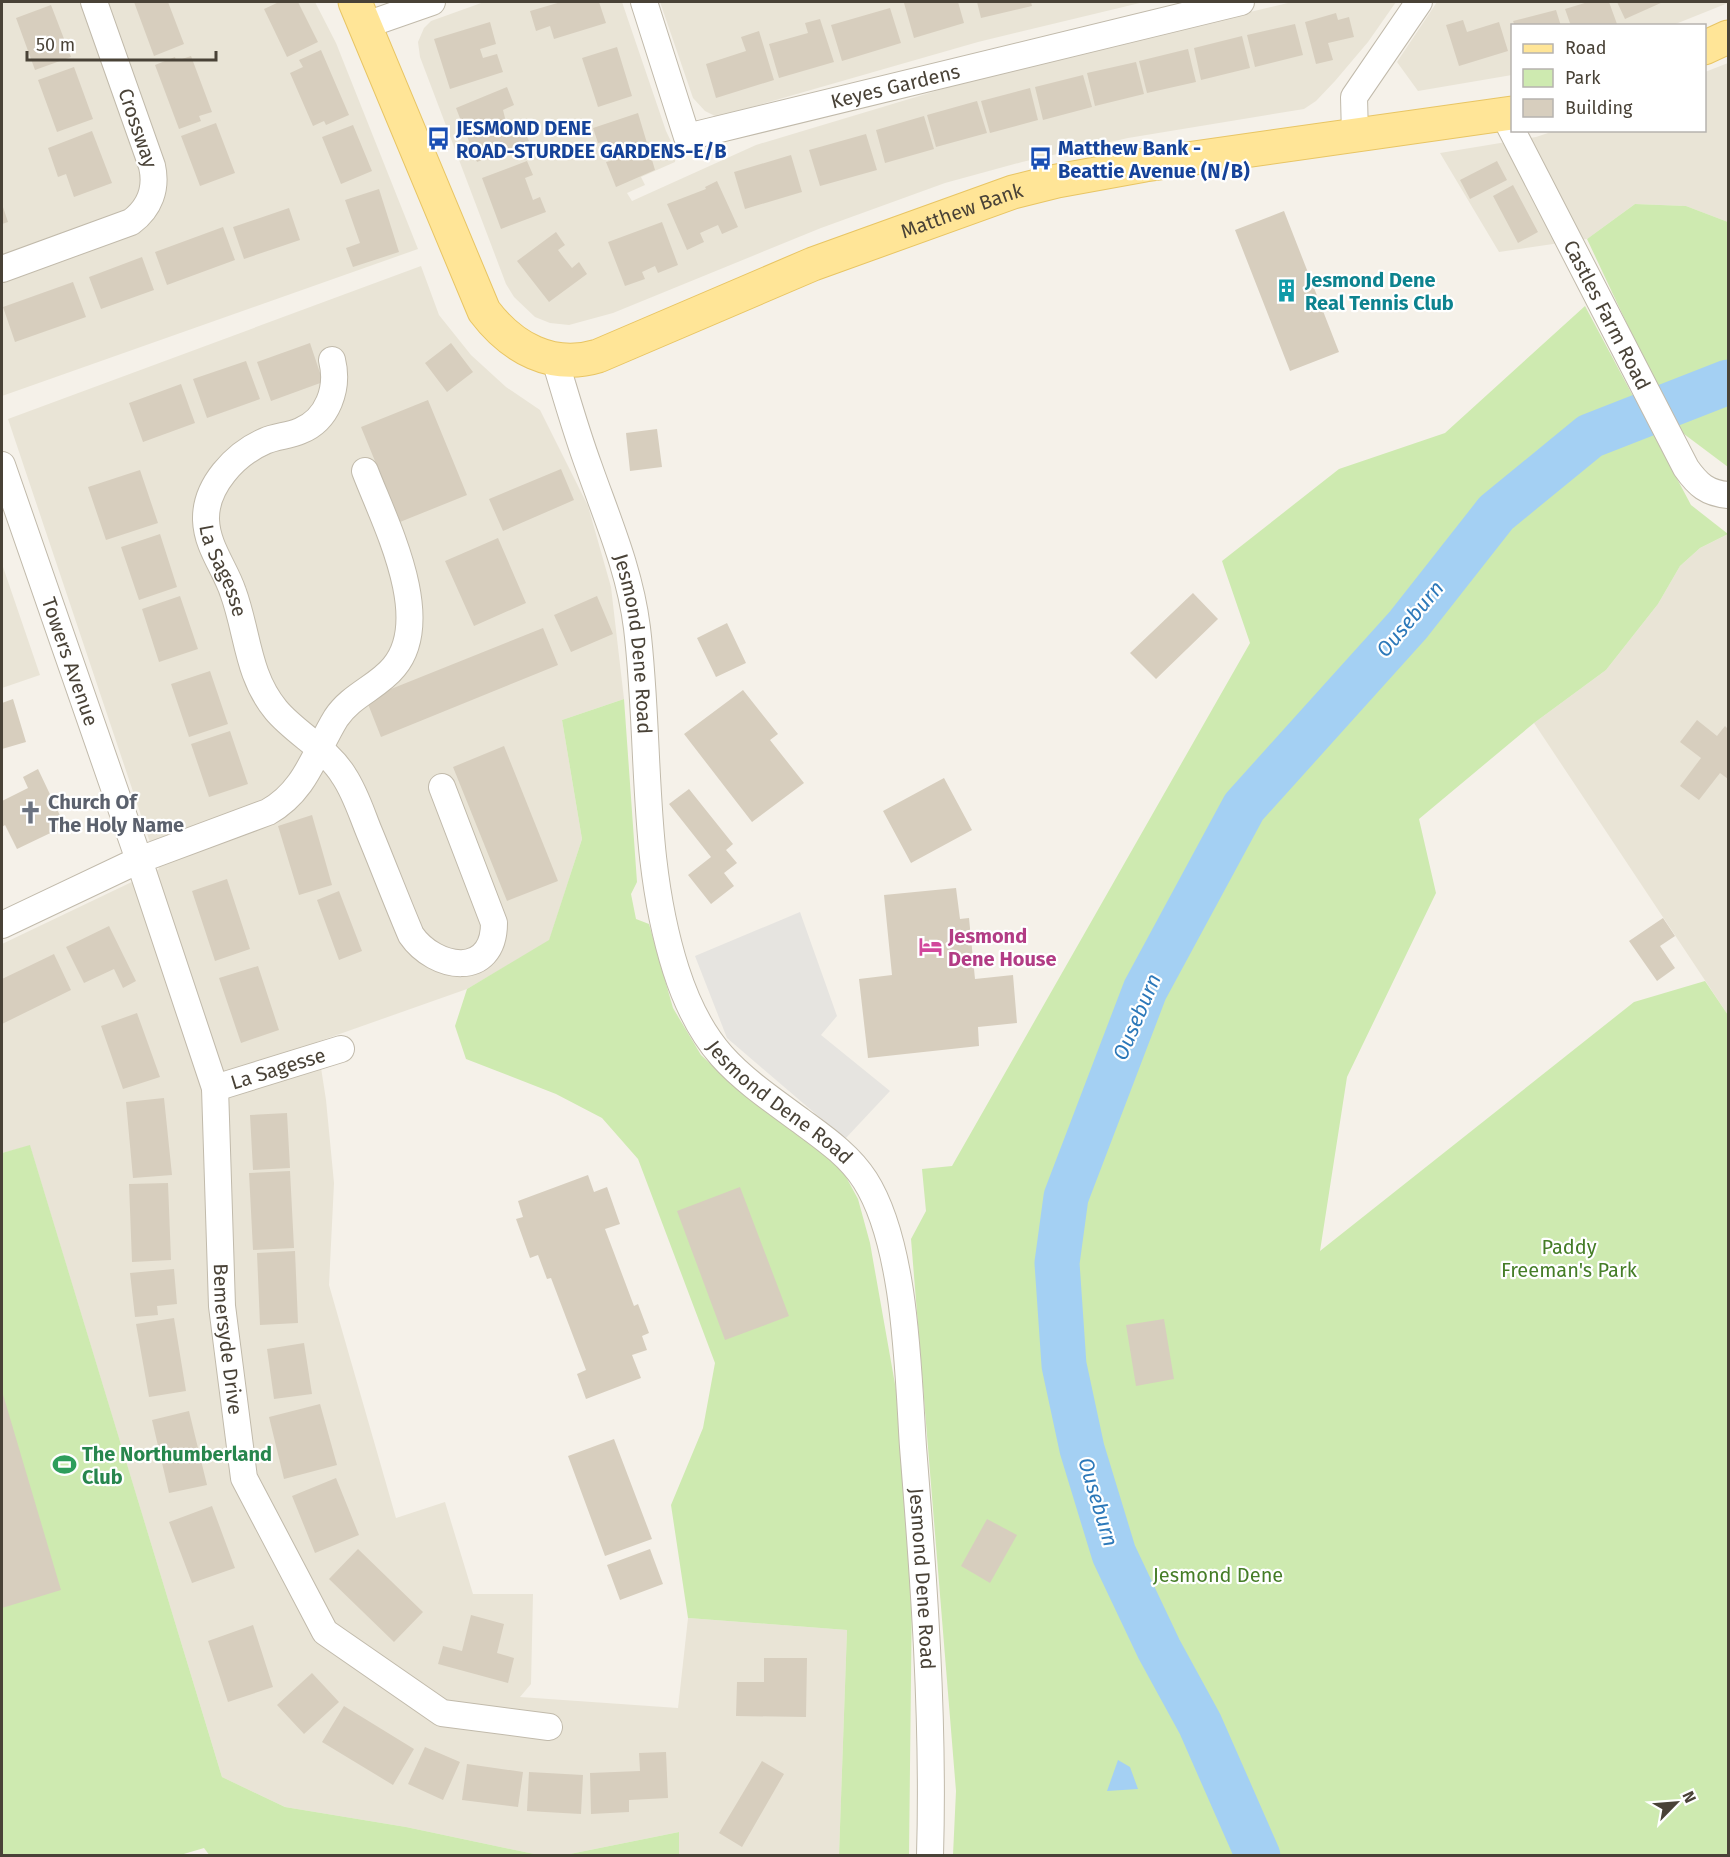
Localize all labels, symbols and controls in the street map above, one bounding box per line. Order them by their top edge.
scale bar [27,24,216,62]
legend [1511,24,1706,132]
text: 50 m [36,34,75,56]
text: Road [1565,37,1607,59]
street label: Keyes Gardens [828,59,962,114]
text: Park [1565,67,1601,89]
street label: Crossway [113,85,163,171]
text: Building [1565,97,1633,119]
place label: JESMOND DENE ROAD-STURDEE GARDENS-E/B [455,116,727,163]
bus stop icon: JESMOND DENE ROAD-STURDEE GARDENS-E/B [425,126,451,152]
place label: Matthew Bank - Beattie Avenue (N/B) [1058,136,1250,183]
bus stop icon: Matthew Bank - Beattie Avenue (N/B) [1027,146,1053,172]
street label: Matthew Bank [897,178,1026,243]
street label: Castles Farm Road [1559,236,1656,394]
place label: Jesmond Dene Real Tennis Club [1304,268,1454,315]
building icon: Jesmond Dene Real Tennis Club [1274,278,1300,304]
street label: La Sagesse [194,523,252,619]
street label: Jesmond Dene Road [609,551,657,735]
water label: Ouseburn [1371,576,1449,662]
street label: Towers Avenue [37,594,104,729]
place label: Church Of The Holy Name [48,790,184,837]
church icon: Church Of The Holy Name [17,800,43,826]
place label: Jesmond Dene House [947,924,1057,971]
hotel icon: Jesmond Dene House [917,934,943,960]
water label: Ouseburn [1107,970,1167,1064]
street label: Jesmond Dene Road [702,1036,858,1169]
street label: La Sagesse [228,1043,328,1094]
park label: Paddy Freeman's Park [1501,1235,1638,1282]
street label: Bemersyde Drive [209,1263,248,1416]
place label: The Northumberland Club [82,1442,272,1489]
sports icon: The Northumberland Club [51,1452,77,1478]
water label: Ouseburn [1072,1454,1124,1550]
street label: Jesmond Dene Road [904,1487,940,1670]
park label: Jesmond Dene [1153,1563,1283,1587]
north arrow [1646,1773,1706,1833]
text: N [1678,1788,1700,1806]

